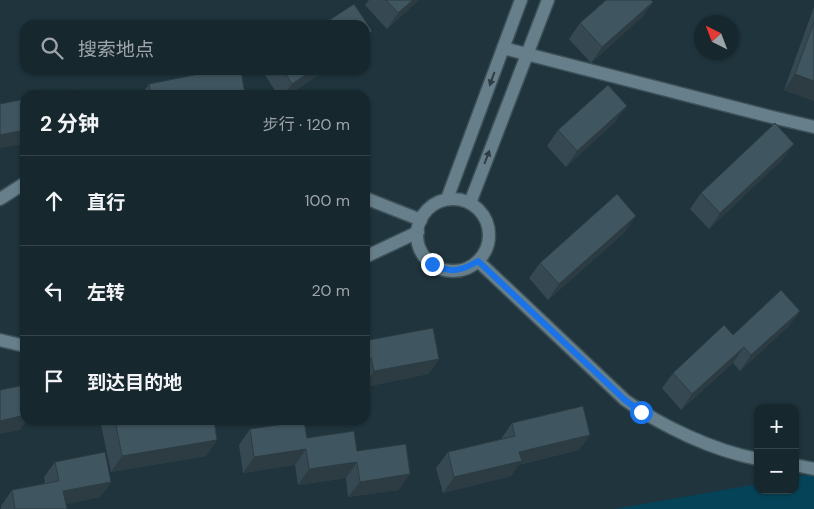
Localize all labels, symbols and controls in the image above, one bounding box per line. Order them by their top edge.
north arrow [694,15,739,60]
search box [20,20,370,75]
icon: search [38,34,66,62]
text: 搜索地点 [78,37,154,62]
one-way arrow [488,71,495,86]
text: 2 分钟 [40,110,99,138]
text: 步行 · 120 m [263,114,350,135]
one-way arrow [484,150,492,164]
icon: ahead [40,187,68,215]
text: 直行 [87,190,125,215]
text: 100 m [305,190,350,211]
route end [421,253,444,276]
icon: left [40,277,68,305]
text: 左转 [87,280,125,305]
text: 20 m [311,280,350,301]
icon: arrive [40,367,68,395]
text: 到达目的地 [87,370,182,395]
route start [630,401,653,424]
map controls [754,404,799,494]
button: + [754,404,799,449]
button: − [754,449,799,494]

